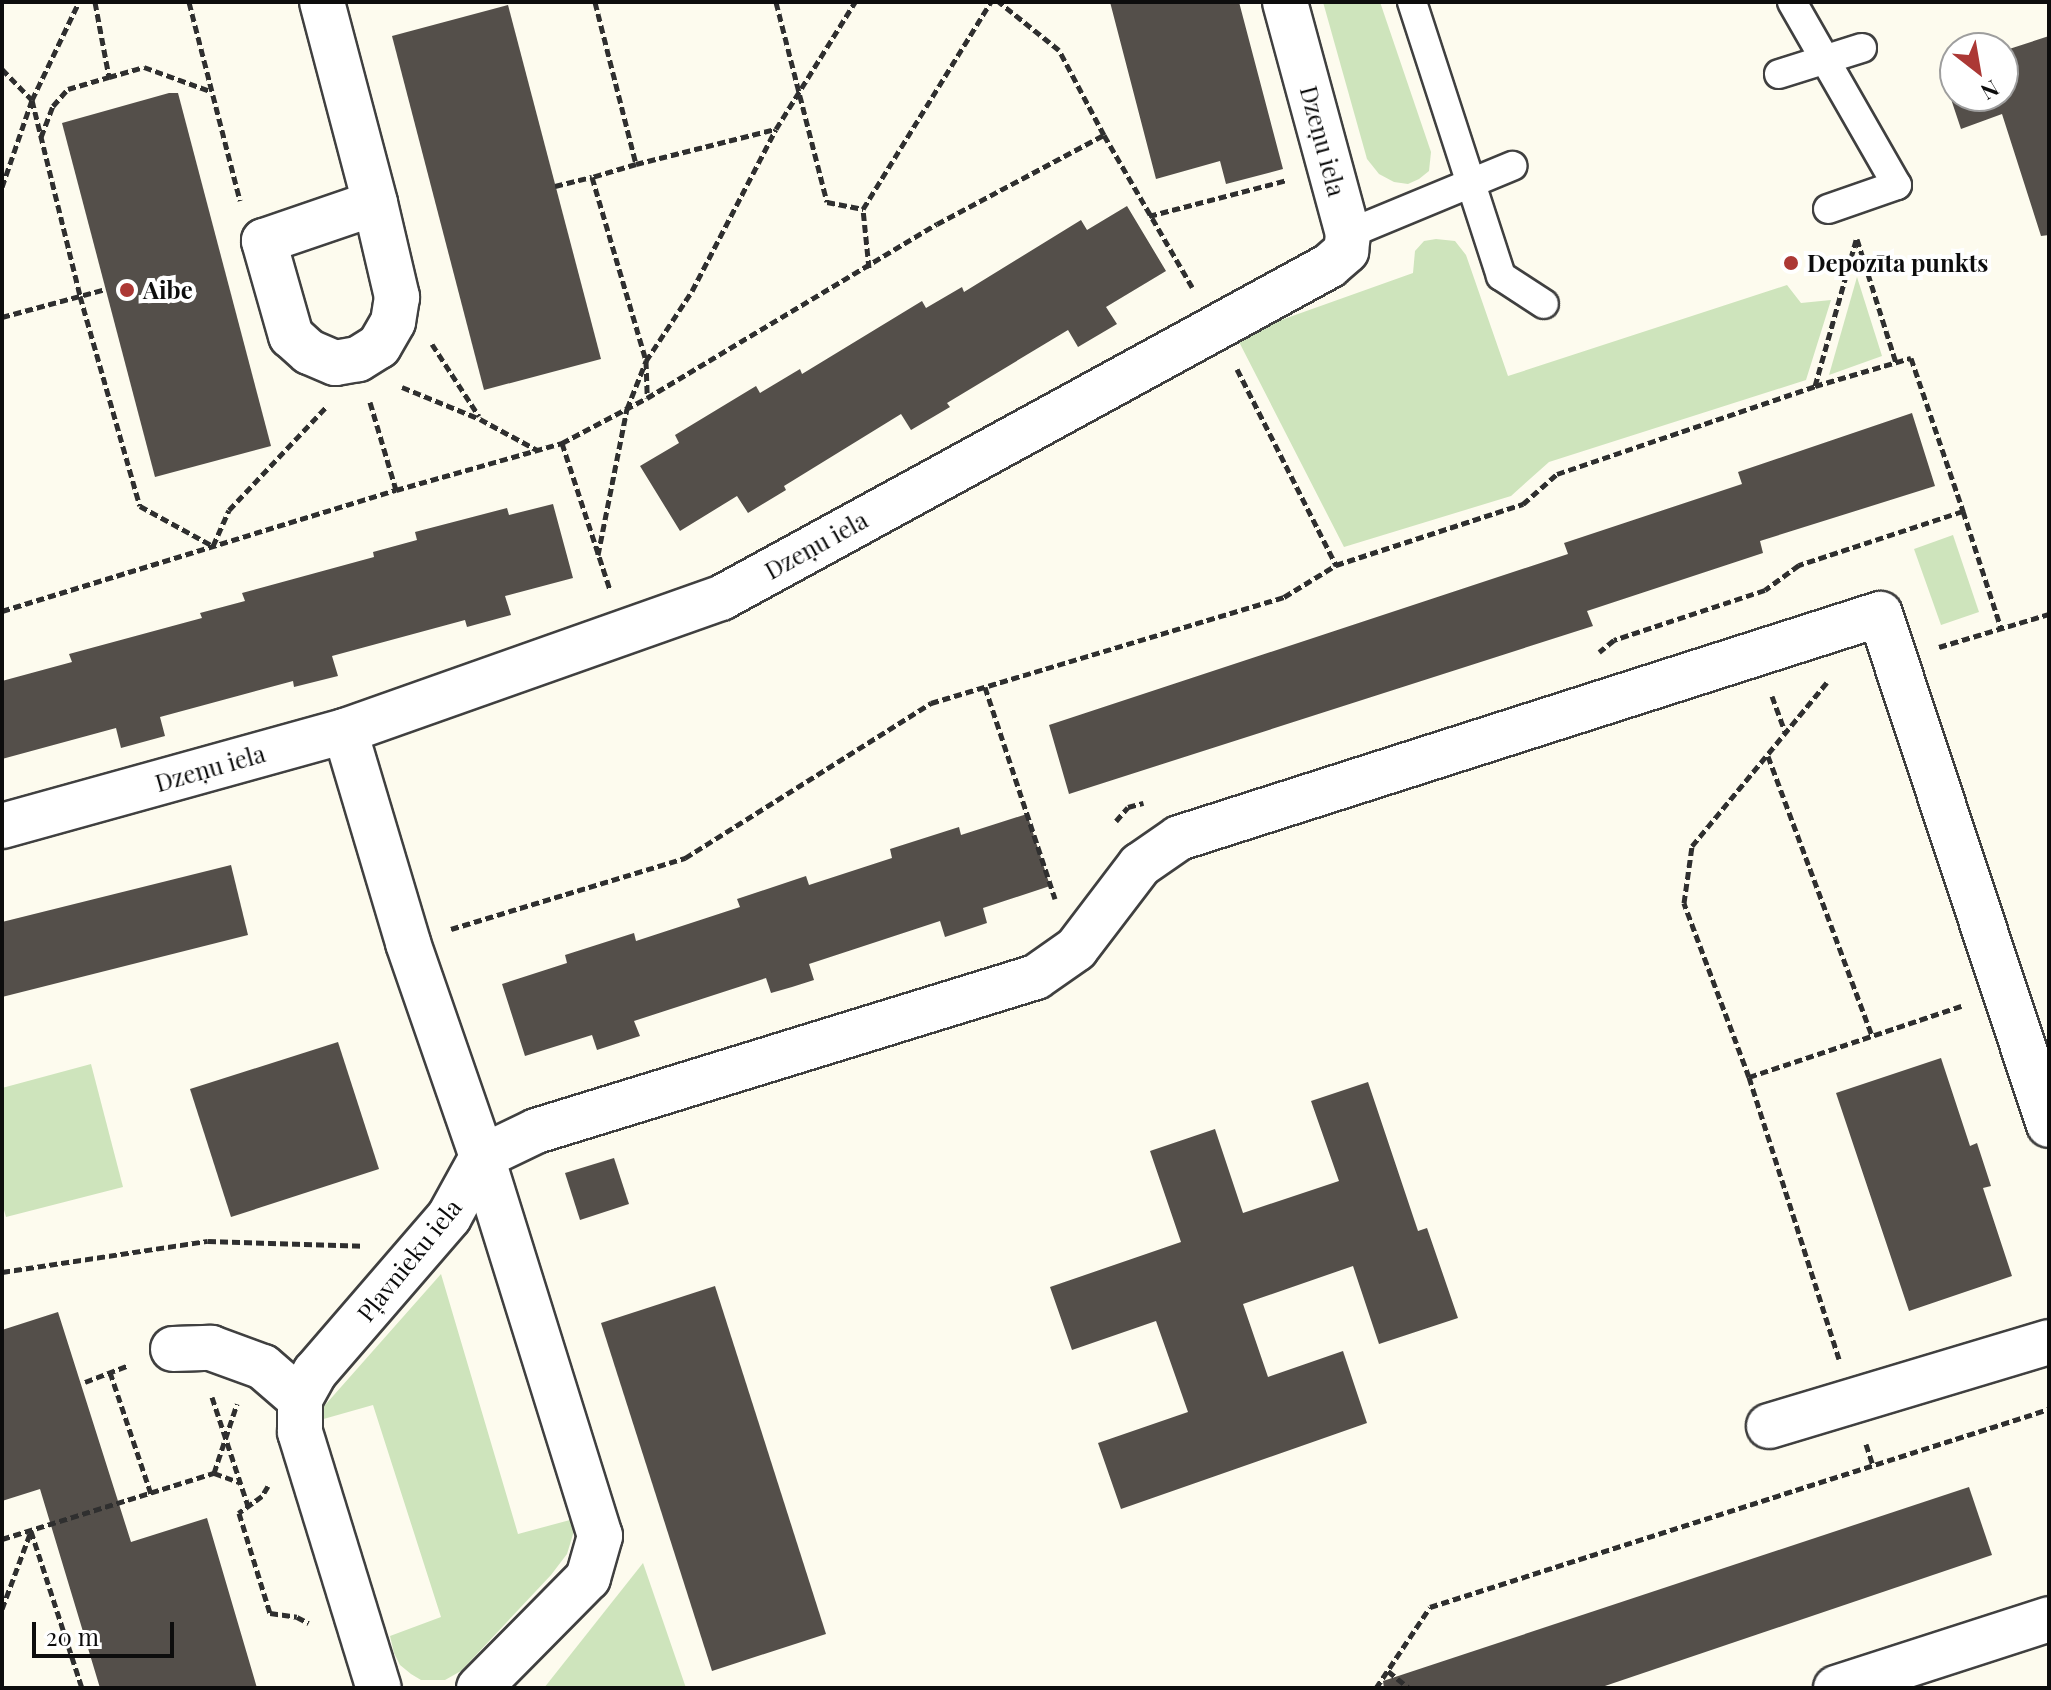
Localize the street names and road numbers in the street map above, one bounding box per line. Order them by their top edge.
street label: Dzeņu iela [1294,83,1352,199]
street label: Dzeņu iela [760,505,872,585]
street label: Dzeņu iela [152,739,268,797]
street label: Pļavnieku iela [351,1193,467,1327]

